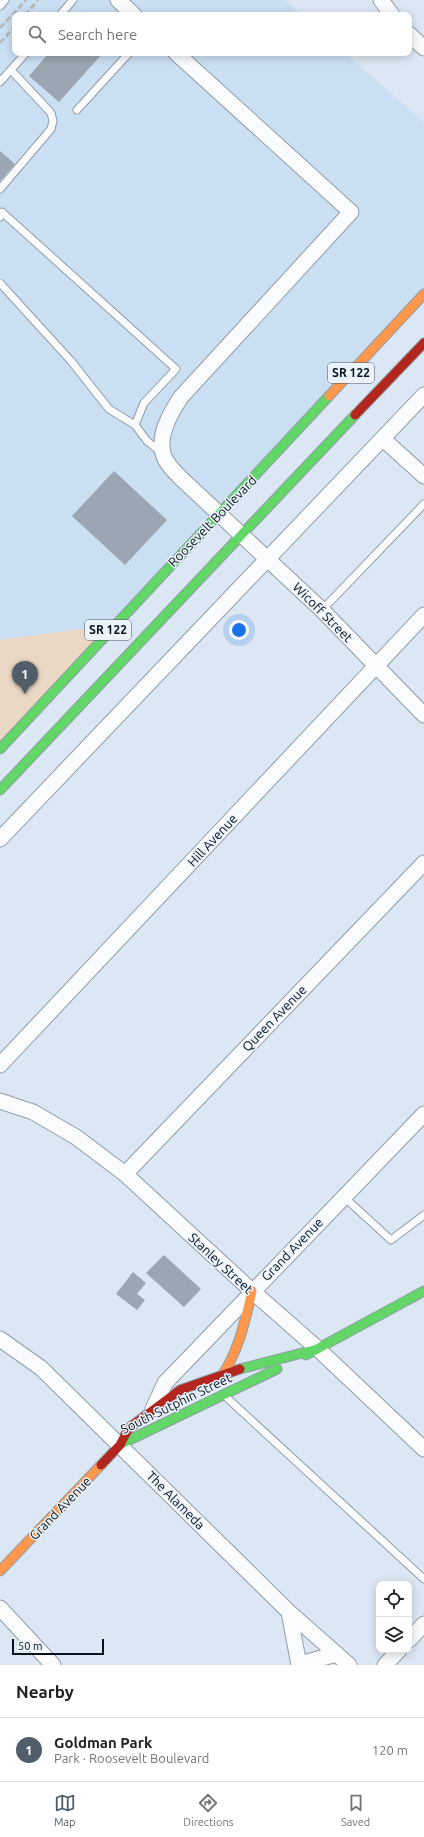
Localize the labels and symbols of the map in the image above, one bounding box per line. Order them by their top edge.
road number: SR 122 [328,363,374,383]
street label: Roosevelt Boulevard [165,473,259,569]
street label: Wicoff Street [290,579,356,645]
road number: SR 122 [85,620,131,640]
your location [229,620,249,640]
pin: 1 [12,661,38,694]
street label: Hill Avenue [184,811,240,869]
street label: Queen Avenue [239,982,310,1055]
street label: Grand Avenue [258,1215,326,1283]
street label: Stanley Street [186,1230,256,1296]
street label: South Sutphin Street [118,1370,234,1436]
street label: The Alameda [144,1468,208,1532]
street label: Grand Avenue [26,1474,94,1542]
scale bar [12,1637,104,1656]

